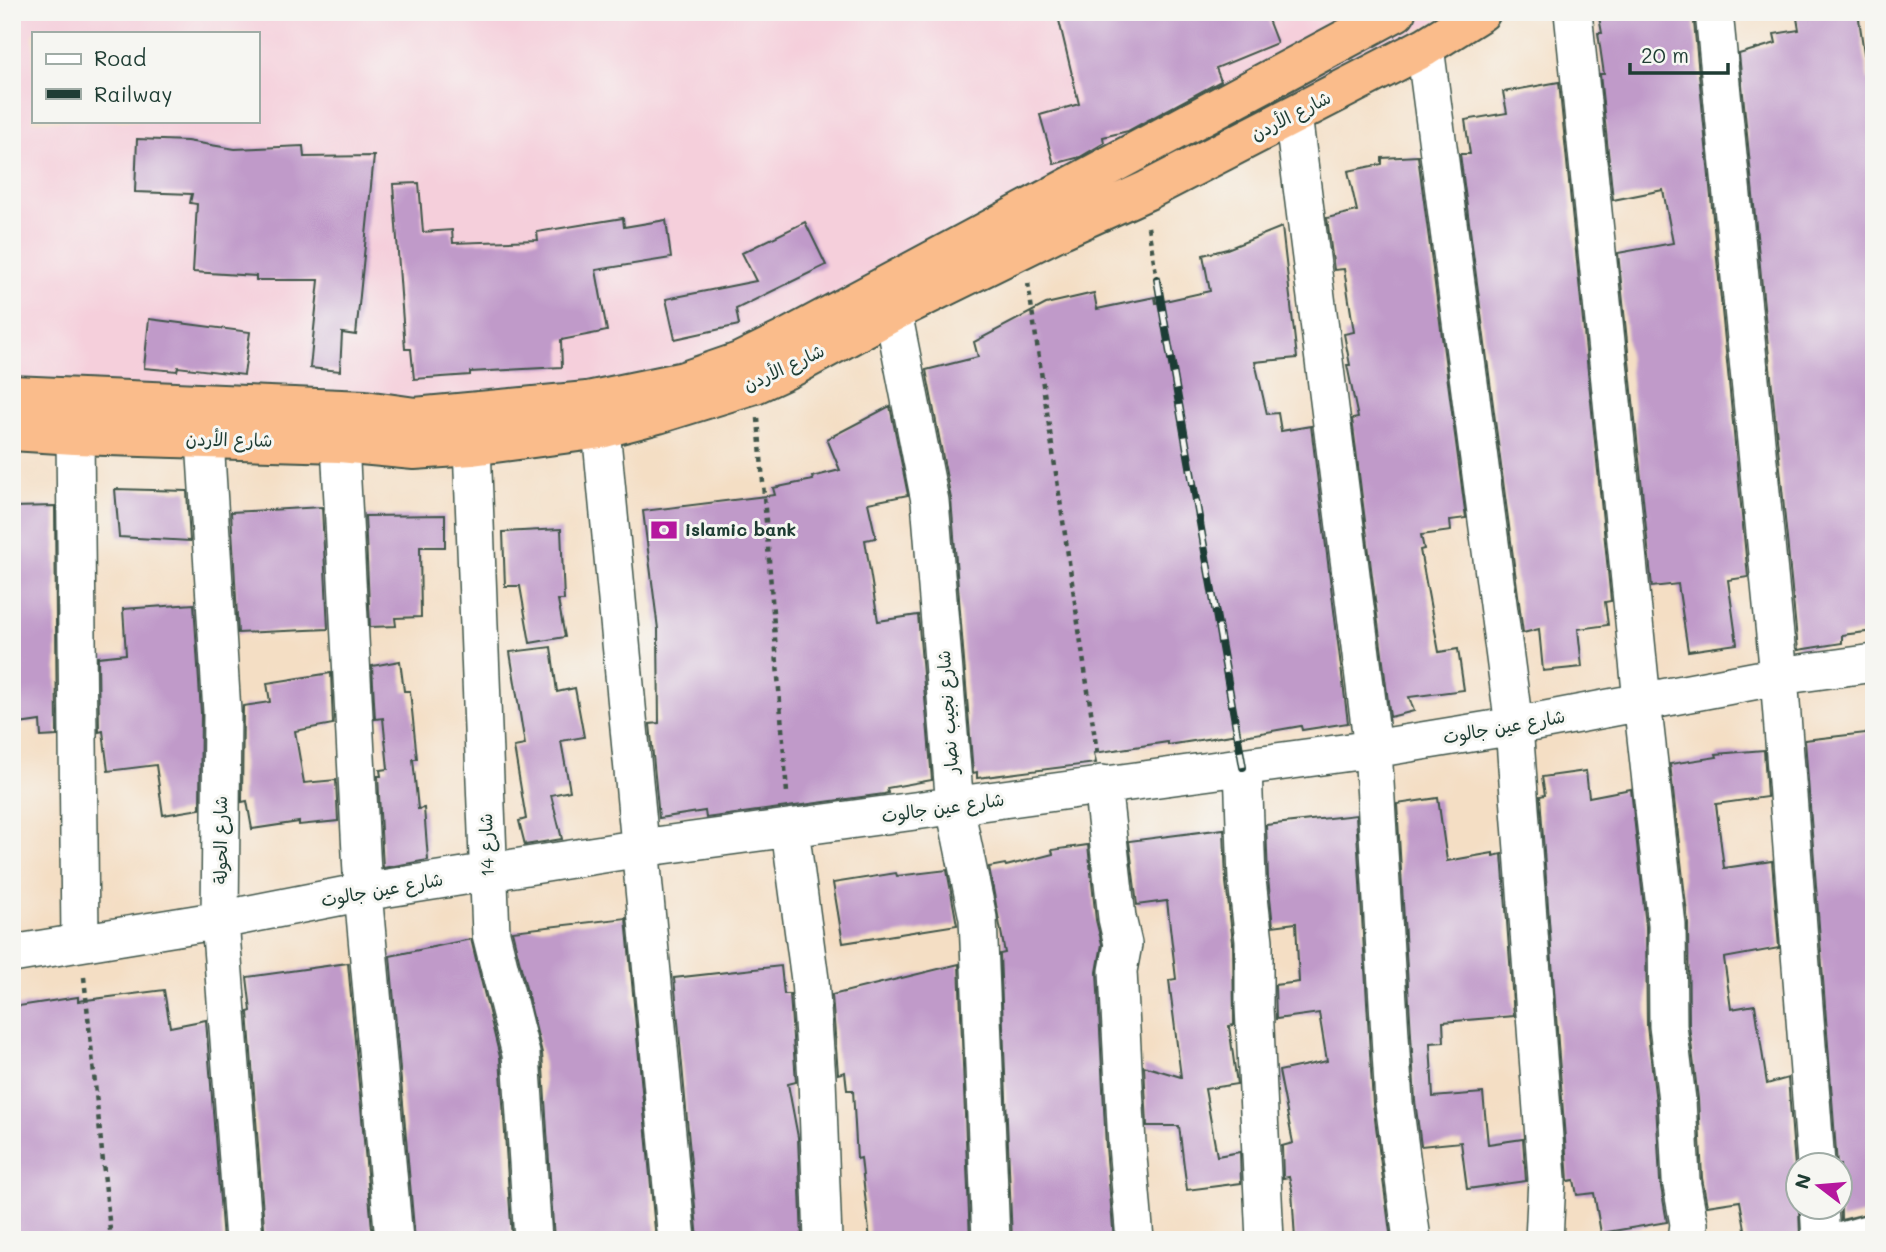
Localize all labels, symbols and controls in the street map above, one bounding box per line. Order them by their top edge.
legend [32,32,259,122]
scale bar [1630,32,1728,76]
text: 20 m [1641,41,1689,68]
text: Road [94,44,146,71]
text: Railway [94,80,173,107]
street label: شارع الأردن [1246,85,1335,146]
street label: شارع الأردن [739,338,829,397]
street label: شارع الأردن [185,426,273,453]
bank icon: islamic bank [649,515,679,545]
place label: islamic bank [685,517,796,541]
street label: شارع نجيب نصار [931,649,964,777]
street label: شارع عين جالوت [1441,703,1567,750]
street label: شارع عين جالوت [880,787,1006,828]
street label: شارع الحولة [208,796,233,884]
street label: شارع 14 [473,813,500,877]
street label: شارع عين جالوت [319,866,445,913]
north arrow [1784,1150,1854,1220]
text: N [1788,1171,1816,1192]

